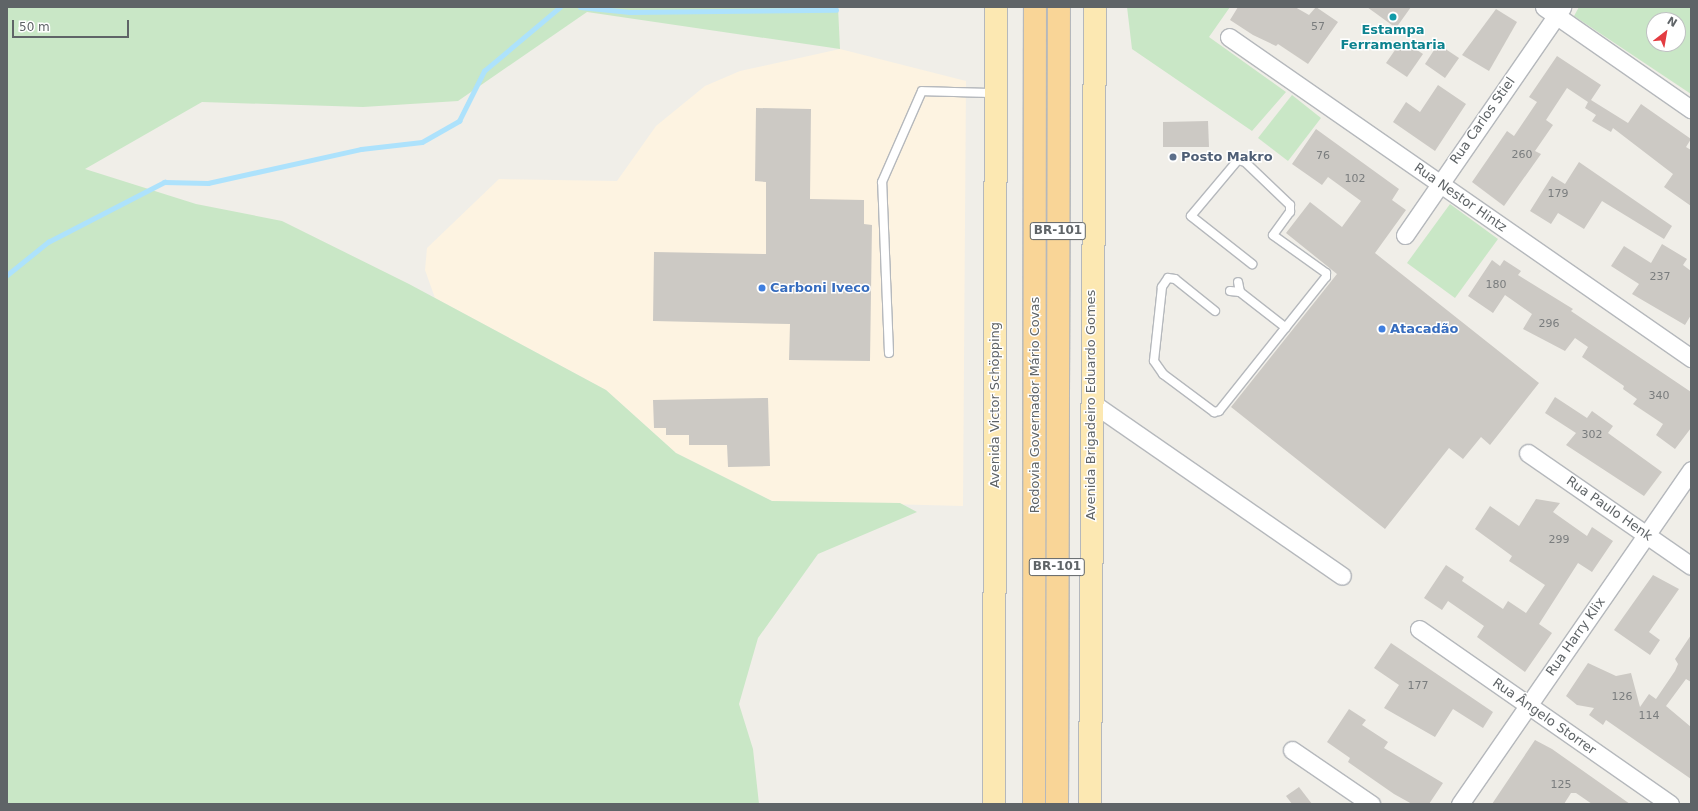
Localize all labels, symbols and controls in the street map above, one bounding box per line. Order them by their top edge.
scale bar [14,12,131,38]
marker: Estampa Ferramentaria [1388,12,1398,22]
north arrow [1646,12,1686,52]
text: N [1665,14,1679,30]
text: 50 m [19,20,50,34]
house number: 57 [1311,20,1325,34]
place label: Estampa Ferramentaria [1340,23,1446,54]
street label: Rua Carlos Stiel [1447,75,1519,167]
house number: 260 [1512,148,1532,162]
place label: Posto Makro [1181,149,1273,165]
house number: 76 [1316,149,1330,163]
marker: Posto Makro [1168,152,1178,162]
street label: Rua Nestor Hintz [1411,160,1509,236]
house number: 102 [1345,172,1365,186]
house number: 179 [1548,187,1568,201]
road number: BR-101 [1029,221,1087,241]
house number: 237 [1650,270,1670,284]
house number: 180 [1486,278,1506,292]
place label: Carboni Iveco [770,280,870,296]
marker: Carboni Iveco [757,283,767,293]
street label: Avenida Brigadeiro Eduardo Gomes [1083,290,1099,520]
street label: Rodovia Governador Mário Covas [1027,297,1043,513]
house number: 296 [1539,317,1559,331]
place label: Atacadão [1390,321,1459,337]
street label: Avenida Victor Schöpping [987,322,1003,488]
marker: Atacadão [1377,324,1387,334]
house number: 340 [1649,389,1669,403]
house number: 302 [1582,428,1602,442]
street label: Rua Paulo Henk [1563,474,1655,544]
house number: 299 [1549,533,1569,547]
road number: BR-101 [1028,557,1086,577]
street label: Rua Harry Klix [1543,595,1609,679]
street label: Rua Ângelo Storrer [1489,675,1599,759]
house number: 177 [1408,679,1428,693]
house number: 126 [1612,690,1632,704]
house number: 114 [1639,709,1659,723]
house number: 125 [1551,778,1571,792]

